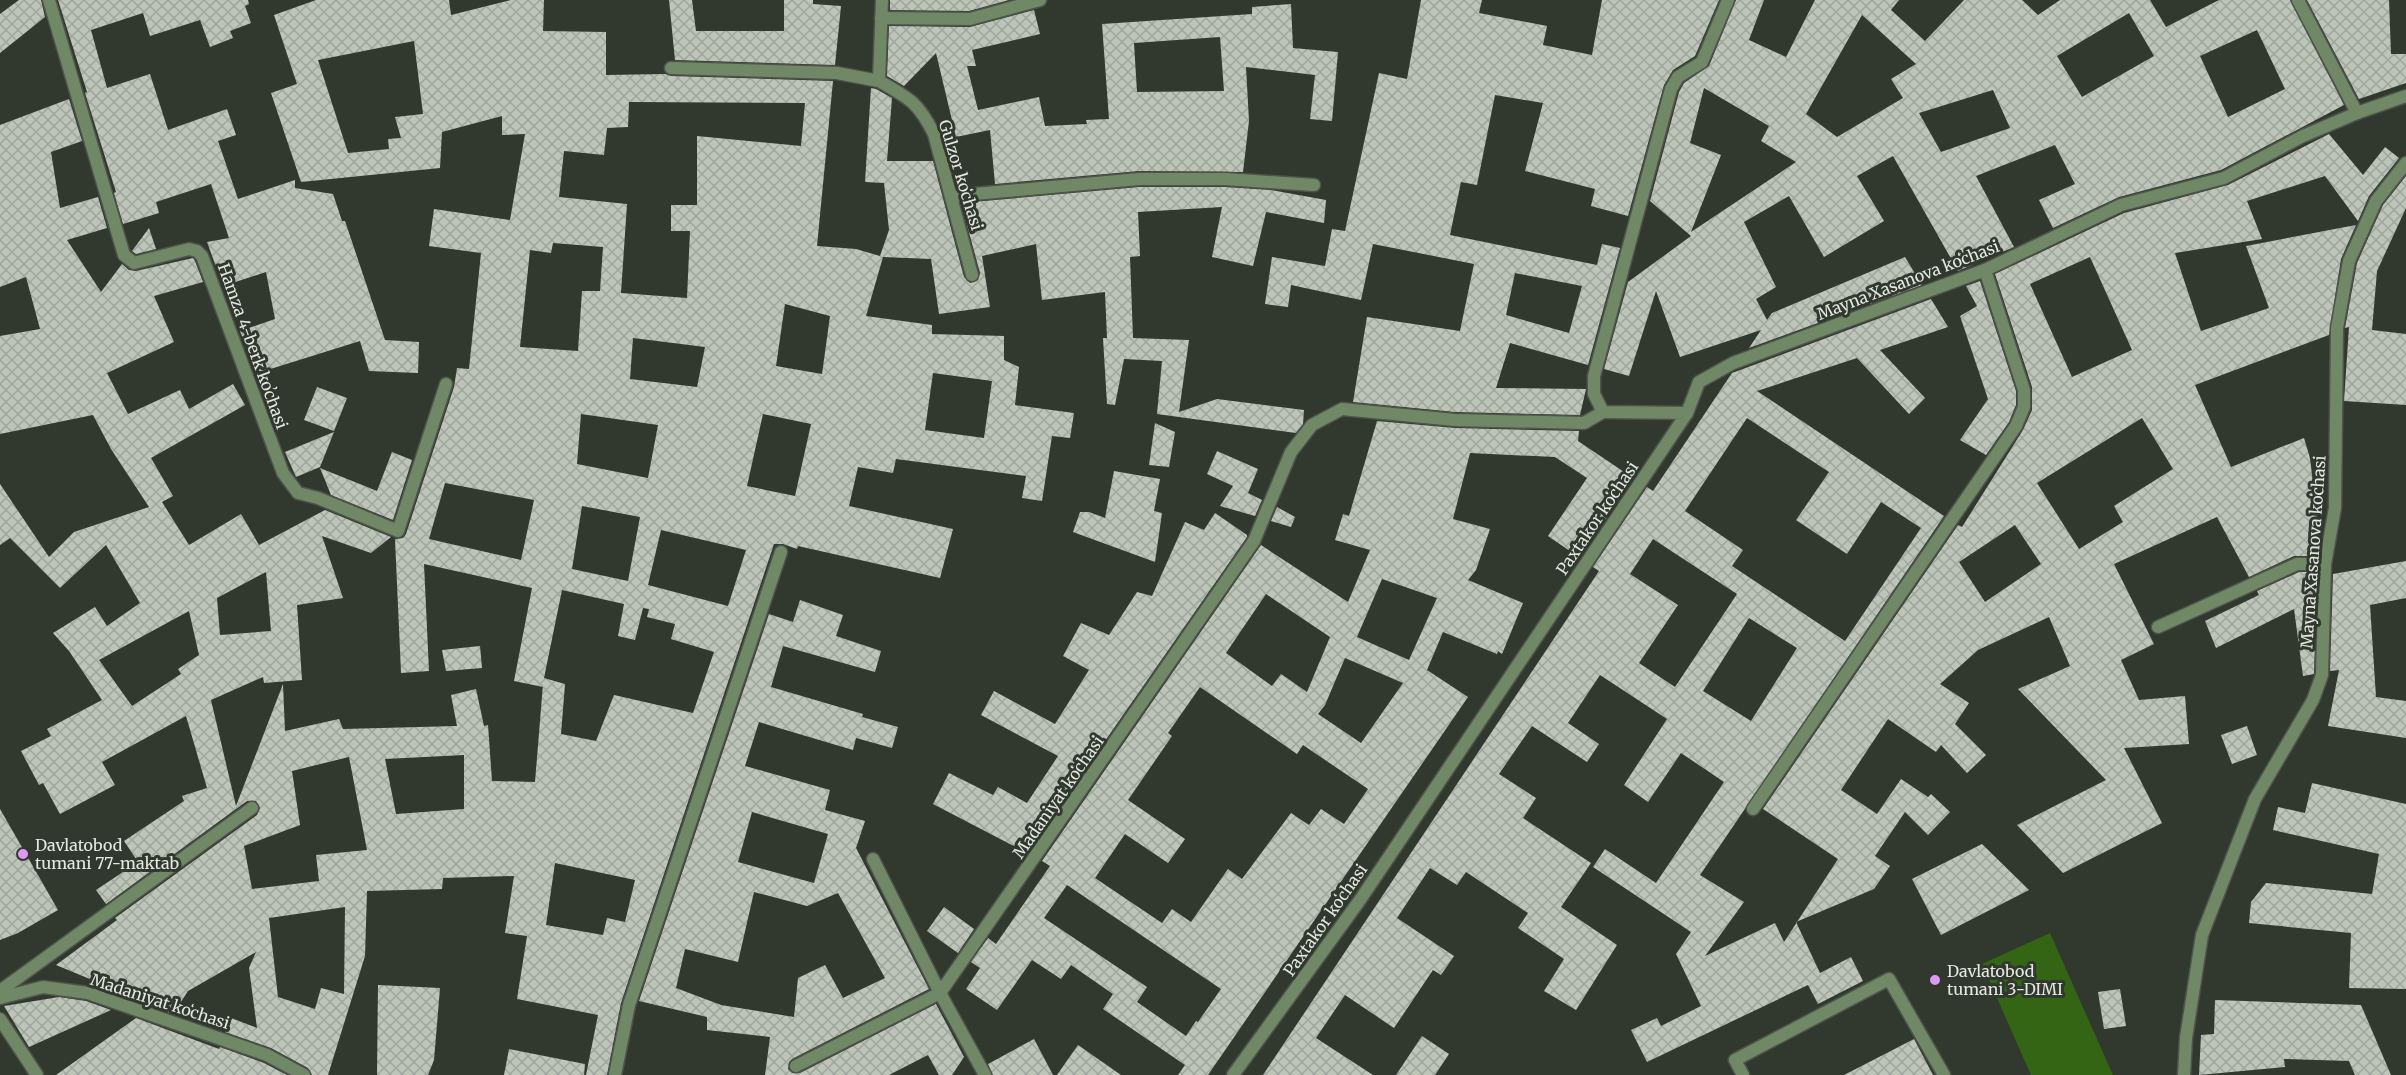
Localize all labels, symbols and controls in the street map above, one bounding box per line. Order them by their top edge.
street label: Gulzor koʻchasi [935,117,987,233]
street label: Mayna Xasanova koʻchasi [1814,236,2002,324]
street label: Hamza 4-berk koʼchasi [214,261,292,431]
street label: Mayna Xasanova koʻchasi [2296,455,2330,649]
street label: Paxtakor koʻchasi [1552,458,1642,578]
street label: Madaniyat koʻchasi [1008,732,1108,862]
place label: Davlatobod tumani 77-maktab [35,835,179,873]
marker: Davlatobod tumani 77-maktab [16,847,30,861]
street label: Paxtakor koʻchasi [1279,860,1371,980]
place label: Davlatobod tumani 3-DIMI [1947,961,2063,999]
street label: Madaniyat koʻchasi [88,969,232,1033]
marker: Davlatobod tumani 3-DIMI [1928,973,1942,987]

